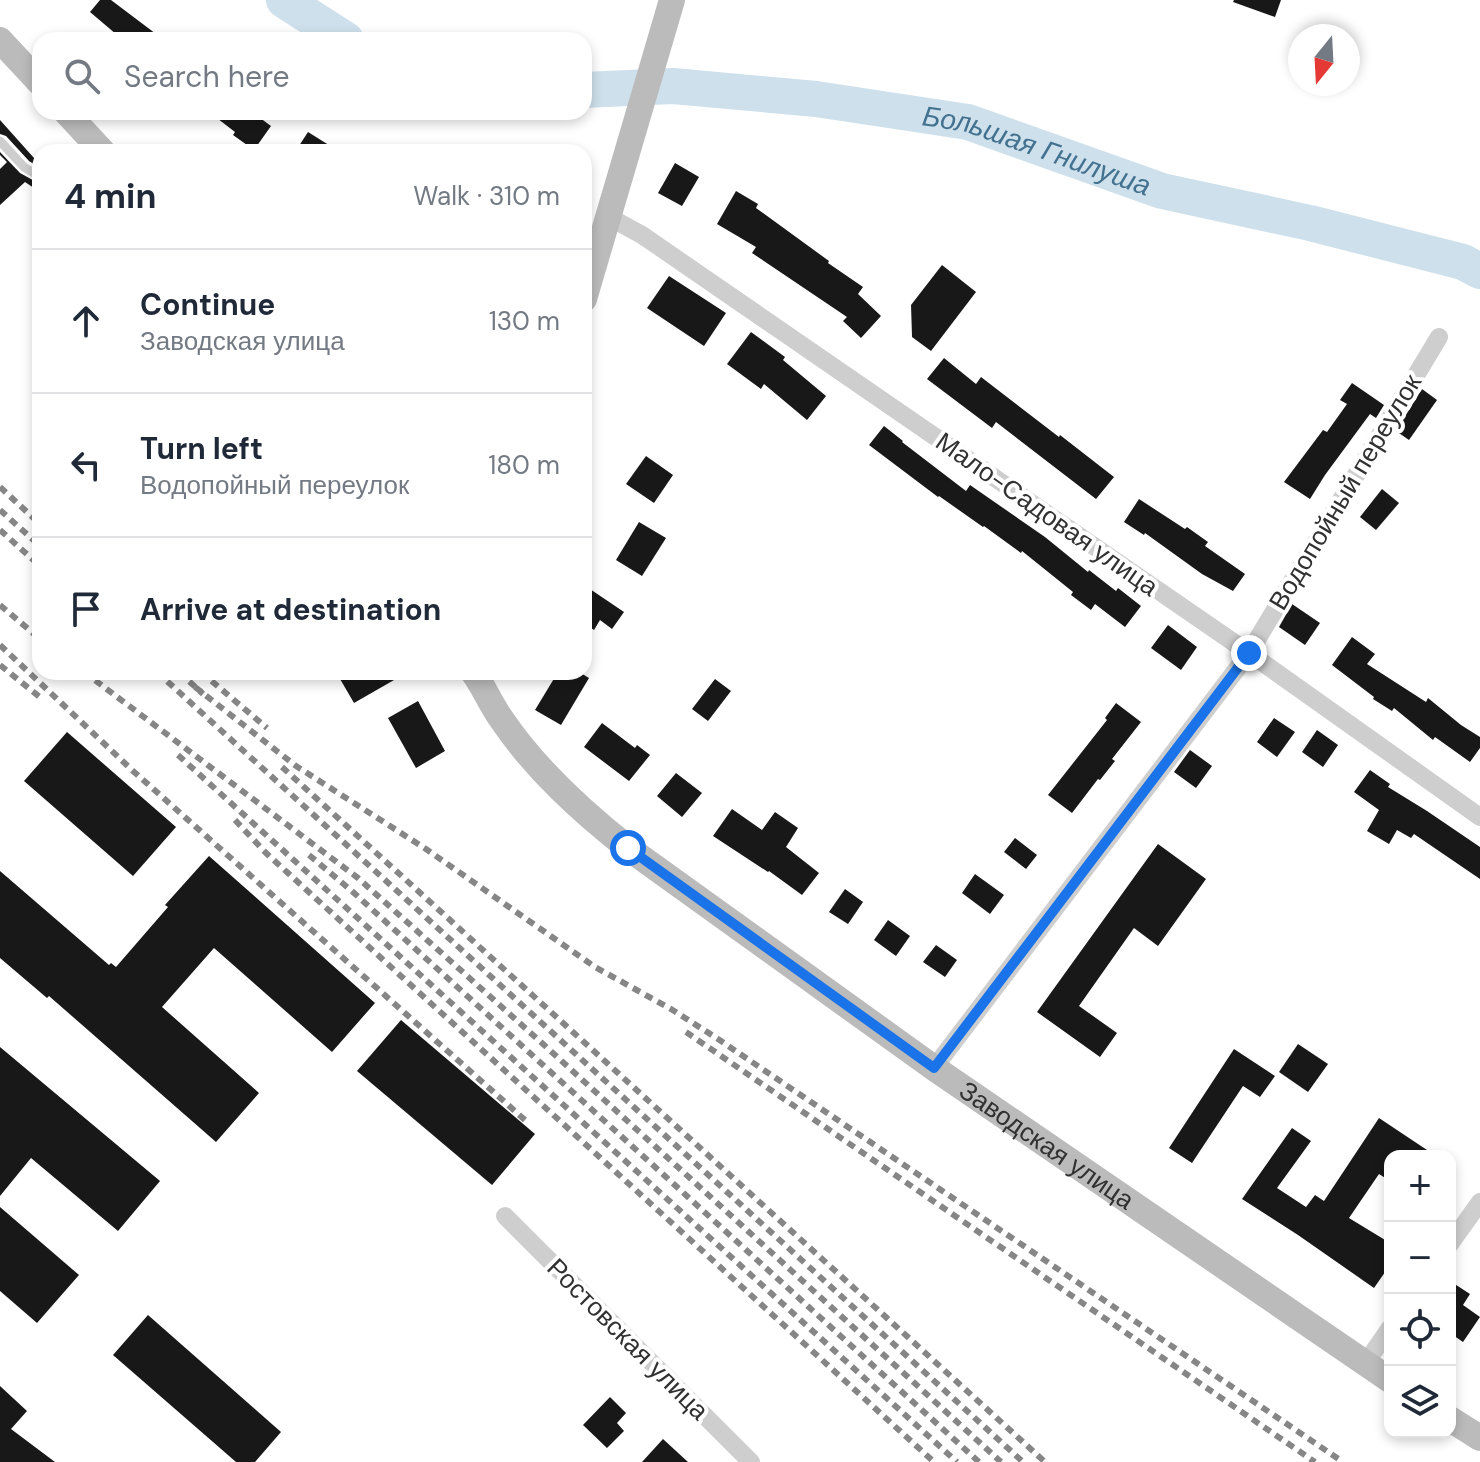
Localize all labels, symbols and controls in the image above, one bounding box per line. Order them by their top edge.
north arrow [1288,24,1360,96]
search box [32,32,592,120]
icon: search [60,54,104,98]
text: Search here [124,57,290,96]
water label: Большая Гнилуша [920,97,1156,204]
text: 4 min [64,174,156,219]
text: Walk · 310 m [413,179,560,213]
text: Continue [140,285,275,324]
icon: ahead [64,299,108,343]
text: 130 m [489,304,560,338]
text: Заводская улица [140,324,345,358]
street label: Водопойный переулок [1261,367,1429,616]
street label: Мало-Садовая улица [929,424,1165,604]
text: Turn left [140,429,263,468]
icon: left [64,443,108,487]
text: 180 m [488,448,560,482]
text: Водопойный переулок [140,468,409,502]
icon: arrive [64,587,108,631]
text: Arrive at destination [140,590,441,629]
route end [1231,635,1267,671]
route start [610,830,646,866]
street label: Заводская улица [953,1073,1141,1217]
map controls [1384,1150,1456,1438]
button: + [1384,1150,1456,1222]
button: − [1384,1222,1456,1294]
street label: Ростовская улица [540,1251,716,1427]
button: locate [1384,1294,1456,1366]
button: layers [1384,1366,1456,1438]

